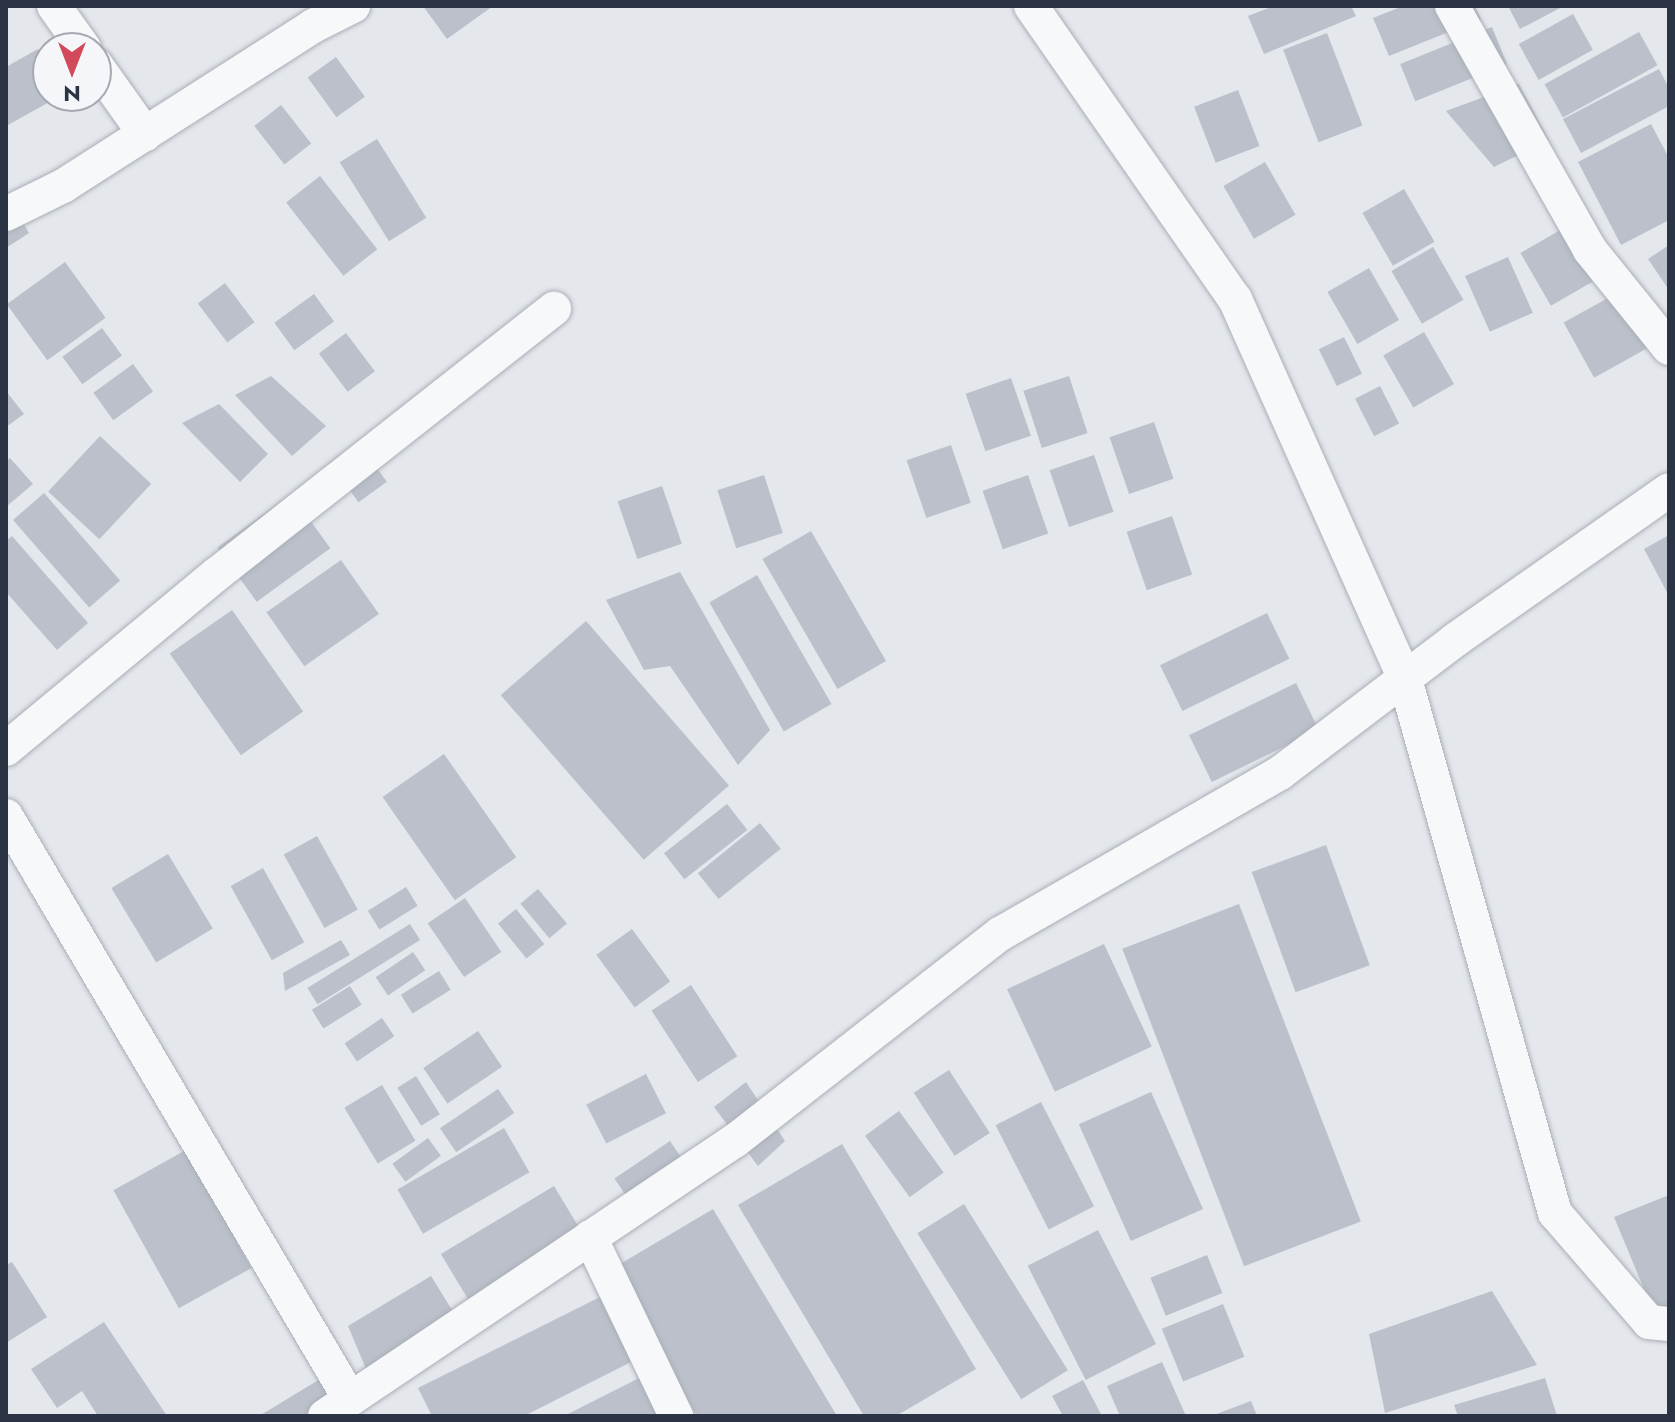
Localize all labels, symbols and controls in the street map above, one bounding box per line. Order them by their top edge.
north arrow [32,32,112,112]
text: N [63,78,81,110]

